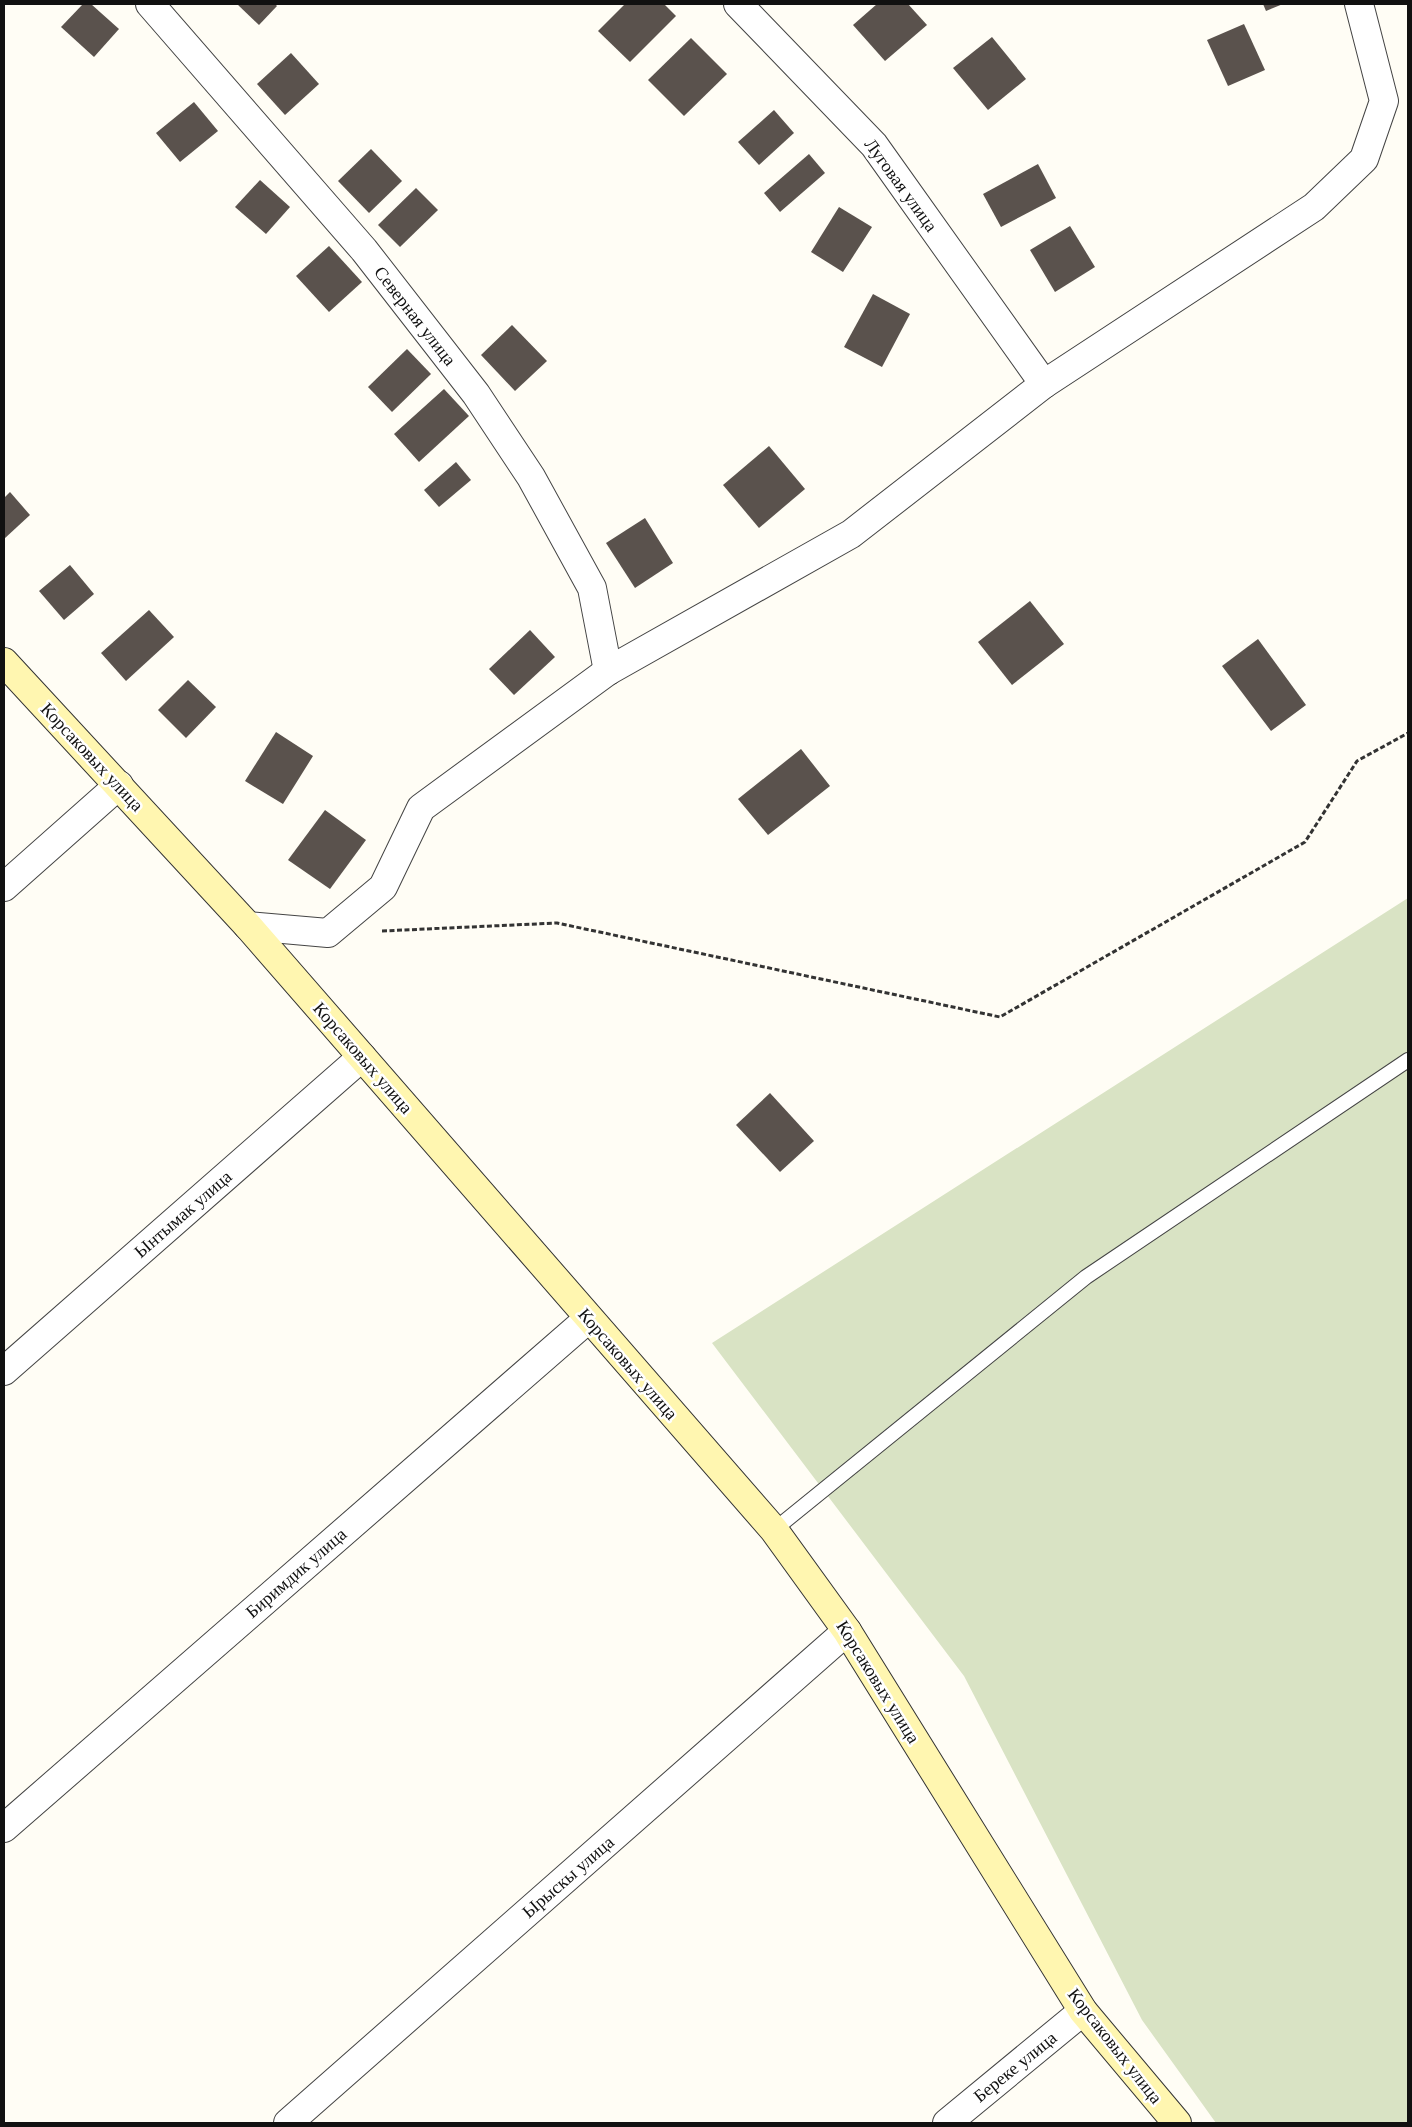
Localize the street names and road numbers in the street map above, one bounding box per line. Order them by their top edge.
street label: Луговая улица [861,135,941,235]
street label: Северная улица [370,262,460,370]
street label: Корсаковых улица [37,699,147,815]
street label: Корсаковых улица [309,998,417,1118]
street label: Ынтымак улица [130,1166,236,1262]
street label: Корсаковых улица [574,1304,682,1424]
street label: Биримдик улица [242,1524,350,1622]
street label: Корсаковых улица [832,1617,924,1747]
street label: Ырыскы улица [518,1832,618,1922]
street label: Корсаковых улица [1064,1984,1166,2108]
street label: Береке улица [970,2028,1060,2106]

